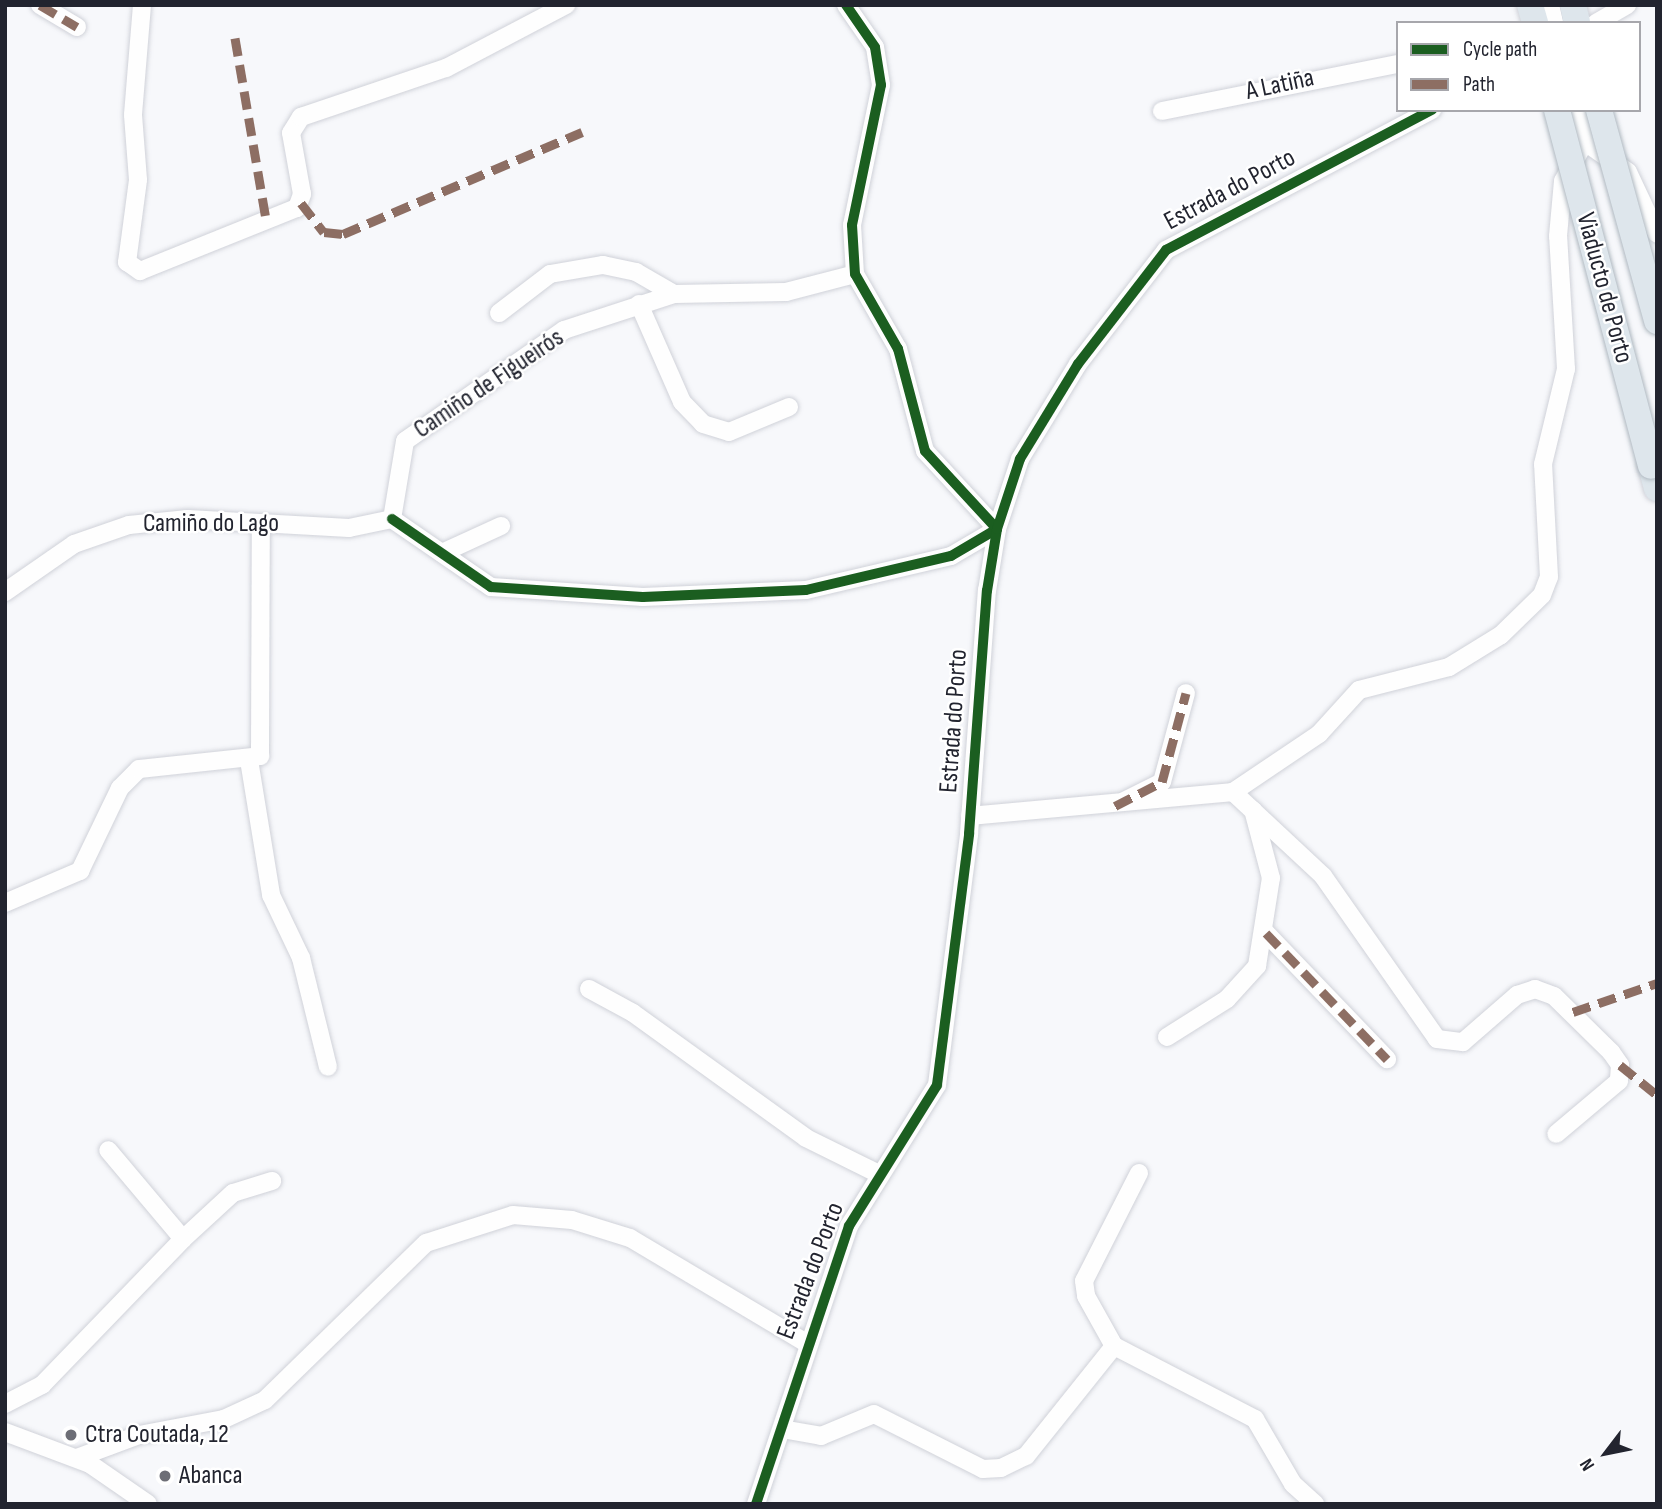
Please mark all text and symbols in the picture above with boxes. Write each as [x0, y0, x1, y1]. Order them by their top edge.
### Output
legend [1396, 21, 1641, 112]
text: Cycle path [1463, 37, 1537, 62]
street label: A Latiña [1243, 63, 1317, 107]
text: Path [1463, 72, 1495, 97]
street label: Estrada do Porto [1159, 142, 1301, 238]
street label: Viaducto de Porto [1569, 209, 1639, 367]
street label: Camiño de Figueirós [408, 322, 570, 446]
street label: Camiño do Lago [143, 508, 279, 540]
street label: Estrada do Porto [933, 648, 975, 794]
street label: Estrada do Porto [771, 1198, 851, 1344]
north arrow [1571, 1418, 1641, 1488]
place label: Ctra Coutada, 12 [85, 1419, 229, 1451]
marker: Ctra Coutada, 12 [63, 1427, 79, 1443]
text: N [1575, 1454, 1600, 1475]
place label: Abanca [179, 1460, 242, 1492]
marker: Abanca [157, 1468, 173, 1484]

